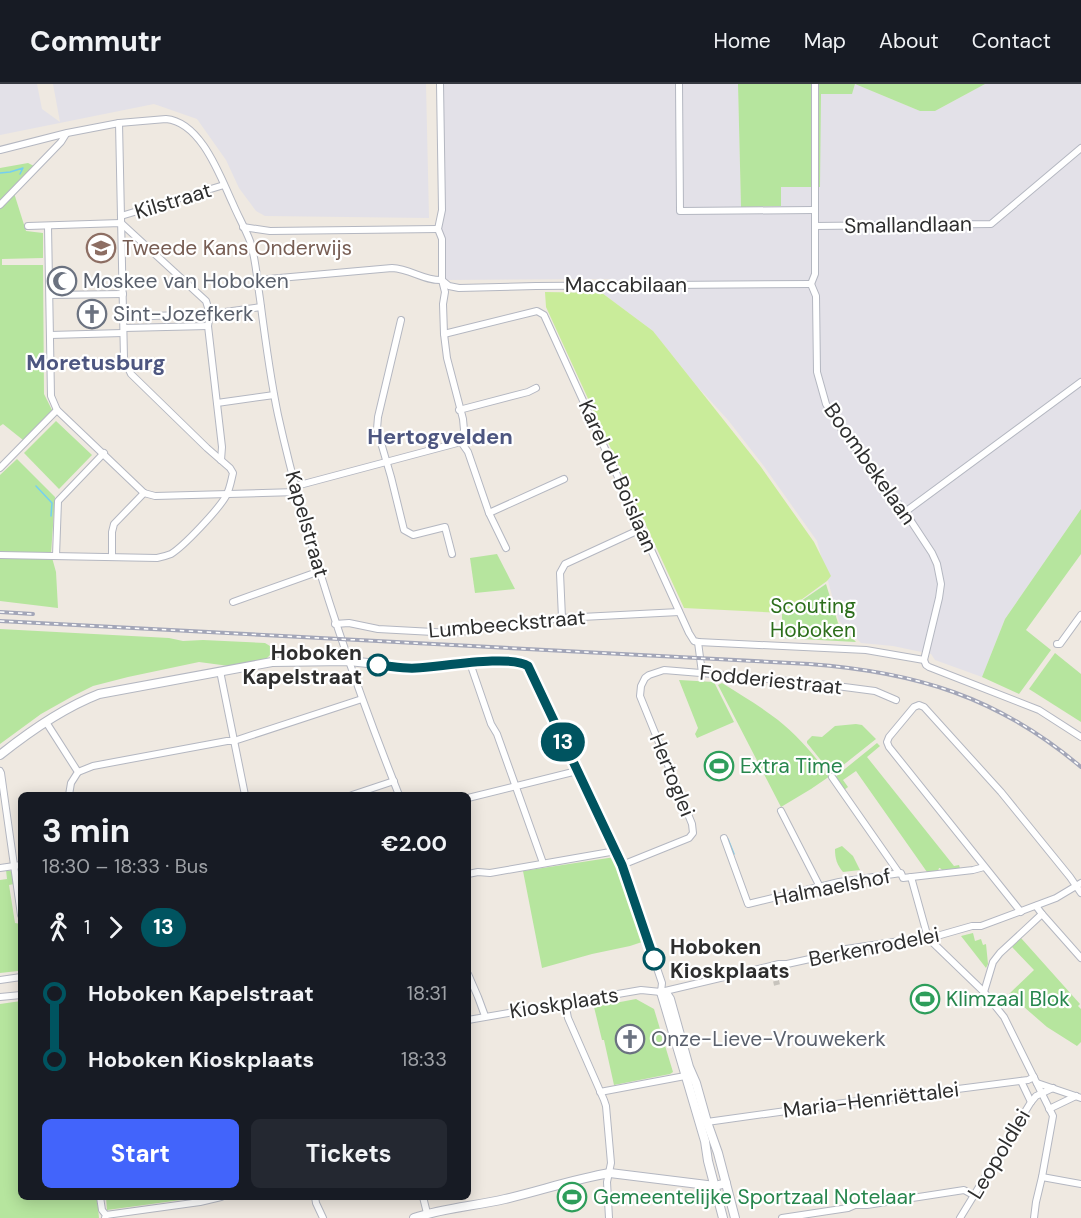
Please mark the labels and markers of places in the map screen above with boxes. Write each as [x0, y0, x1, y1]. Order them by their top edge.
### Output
school or university icon: Tweede Kans Onderwijs [85, 232, 117, 264]
place label: Tweede Kans Onderwijs [122, 234, 352, 262]
mosque icon: Moskee van Hoboken [46, 265, 78, 297]
place label: Moskee van Hoboken [83, 267, 289, 295]
church icon: Sint-Jozefkerk [76, 298, 108, 330]
place label: Sint-Jozefkerk [113, 300, 254, 328]
place label: Hoboken Kapelstraat [243, 639, 362, 691]
marker: Hoboken Kapelstraat [367, 654, 389, 676]
sports icon: Extra Time [703, 750, 735, 782]
place label: Extra Time [740, 752, 843, 780]
place label: Hoboken Kioskplaats [670, 933, 790, 985]
marker: Hoboken Kioskplaats [643, 948, 665, 970]
sports icon: Klimzaal Blok [909, 983, 941, 1015]
place label: Klimzaal Blok [946, 985, 1070, 1013]
church icon: Onze-Lieve-Vrouwekerk [614, 1023, 646, 1055]
place label: Onze-Lieve-Vrouwekerk [651, 1025, 886, 1053]
sports icon: Gemeentelijke Sportzaal Notelaar [556, 1181, 588, 1213]
place label: Gemeentelijke Sportzaal Notelaar [593, 1183, 916, 1211]

